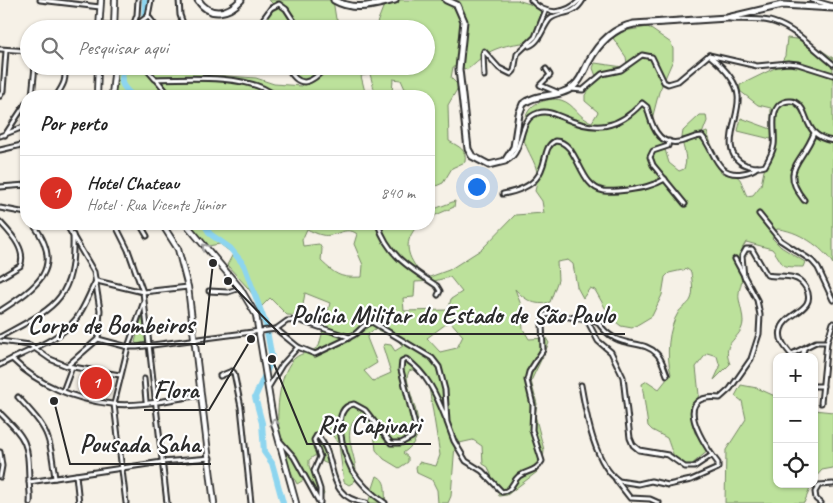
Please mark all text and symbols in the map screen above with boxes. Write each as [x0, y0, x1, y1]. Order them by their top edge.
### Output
search box [20, 20, 435, 75]
icon: search [38, 34, 66, 62]
text: Pesquisar aqui [78, 36, 168, 60]
text: Por perto [40, 110, 107, 136]
text: Hotel Chateau [87, 171, 179, 195]
your location [464, 174, 490, 200]
text: 1 [52, 183, 60, 203]
text: 840 m [381, 183, 415, 203]
text: Hotel · Rua Vicente Júnior [87, 195, 226, 215]
one-way arrow [202, 244, 211, 253]
callout: Polícia Militar do Estado de São Paulo [280, 294, 625, 334]
text: Polícia Militar do Estado de São Paulo [291, 299, 617, 331]
callout: Corpo de Bombeiros [18, 304, 204, 344]
text: Corpo de Bombeiros [28, 309, 196, 341]
map controls [773, 353, 818, 488]
button: + [773, 353, 818, 398]
pin: 1 [80, 364, 112, 402]
callout: Flora [144, 370, 209, 410]
text: Flora [154, 374, 200, 406]
button: − [773, 398, 818, 443]
callout: Rio Capivari [307, 404, 431, 444]
text: Rio Capivari [317, 409, 424, 441]
one-way arrow [269, 418, 279, 427]
callout: Pousada Saha [70, 424, 211, 464]
text: Pousada Saha [80, 428, 203, 460]
button: locate [773, 443, 818, 488]

